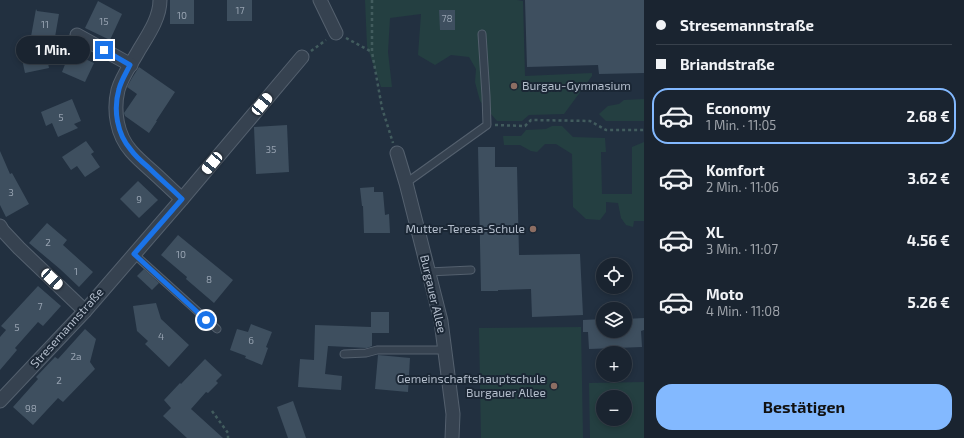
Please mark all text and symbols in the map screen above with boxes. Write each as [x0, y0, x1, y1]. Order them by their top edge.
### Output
house number: 17 [235, 4, 245, 16]
house number: 10 [177, 9, 187, 21]
house number: 78 [441, 12, 453, 24]
house number: 15 [99, 15, 109, 27]
text: Stresemannstraße [680, 16, 814, 34]
house number: 11 [41, 18, 49, 30]
callout: 1 Min. [16, 36, 90, 64]
route end [95, 41, 113, 59]
text: 1 Min. [36, 42, 70, 58]
text: Briandstraße [680, 55, 775, 73]
place label: Burgau-Gymnasium [522, 78, 631, 92]
marker: Burgau-Gymnasium [509, 81, 519, 91]
car [250, 91, 274, 117]
icon: car [658, 98, 694, 134]
text: Economy [706, 99, 771, 117]
text: 2.68 € [907, 107, 950, 125]
house number: 5 [58, 111, 64, 123]
text: 1 Min. · 11:05 [706, 117, 776, 133]
house number: 35 [266, 143, 276, 155]
car [200, 150, 224, 176]
icon: car [658, 160, 694, 196]
text: Komfort [706, 161, 765, 179]
text: 3.62 € [907, 169, 950, 187]
text: 2 Min. · 11:06 [706, 179, 779, 195]
house number: 3 [8, 186, 14, 198]
house number: 9 [136, 193, 142, 205]
place label: Mutter-Teresa-Schule [406, 221, 525, 235]
icon: car [658, 222, 694, 258]
text: XL [706, 223, 724, 241]
marker: Mutter-Teresa-Schule [528, 224, 538, 234]
text: 4.56 € [907, 231, 950, 249]
house number: 2 [45, 236, 51, 248]
text: 3 Min. · 11:07 [706, 241, 778, 257]
house number: 10 [176, 248, 186, 260]
street label: Burgauer Allee [418, 253, 450, 334]
map controls [596, 258, 632, 426]
button: locate [596, 258, 632, 294]
house number: 1 [74, 265, 78, 277]
car [39, 266, 65, 292]
house number: 8 [206, 273, 212, 285]
icon: car [658, 284, 694, 320]
street label: Stresemannstraße [27, 285, 106, 370]
text: Moto [706, 285, 744, 303]
text: 5.26 € [908, 293, 950, 311]
house number: 7 [37, 300, 43, 312]
button: layers [596, 302, 632, 338]
text: 4 Min. · 11:08 [706, 303, 780, 319]
route start [197, 311, 215, 329]
house number: 5 [14, 321, 20, 333]
house number: 4 [158, 330, 164, 342]
house number: 6 [248, 334, 254, 346]
button: + [596, 346, 632, 382]
house number: 2a [70, 350, 82, 362]
place label: Gemeinschaftshauptschule Burgauer Allee [397, 371, 546, 399]
house number: 2 [56, 374, 62, 386]
marker: Gemeinschaftshauptschule Burgauer Allee [549, 381, 559, 391]
button: Bestätigen [656, 384, 952, 430]
button: − [596, 390, 632, 426]
house number: 98 [25, 402, 37, 414]

